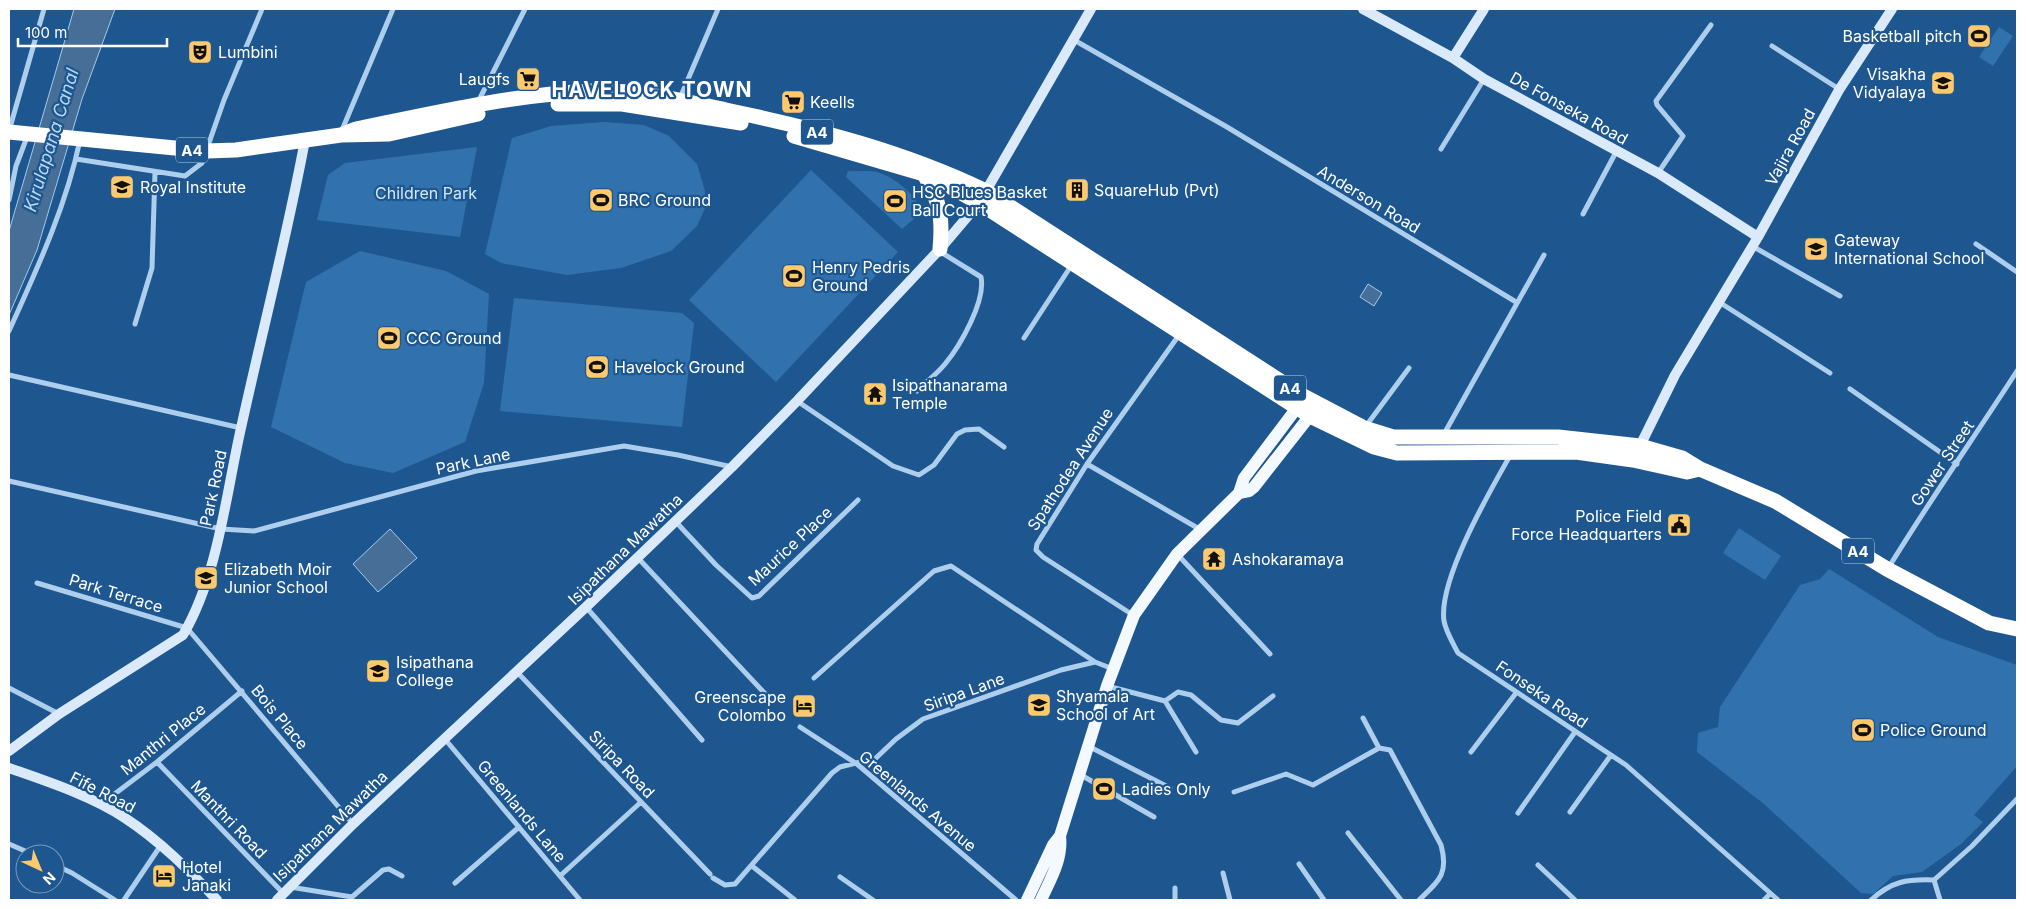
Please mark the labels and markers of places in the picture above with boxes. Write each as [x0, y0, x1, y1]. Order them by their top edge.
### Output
sports icon: Basketball pitch [1966, 23, 1992, 49]
place label: Basketball pitch [1843, 26, 1962, 46]
theatre icon: Lumbini [187, 39, 213, 65]
place label: Lumbini [218, 42, 278, 62]
place label: Visakha Vidyalaya [1853, 64, 1926, 102]
supermarket icon: Laugfs [515, 66, 541, 92]
place label: Laugfs [459, 69, 510, 89]
school or university icon: Visakha Vidyalaya [1930, 70, 1956, 96]
supermarket icon: Keells [780, 89, 806, 115]
place label: Keells [810, 92, 855, 112]
school or university icon: Royal Institute [109, 174, 135, 200]
place label: Royal Institute [140, 177, 246, 197]
building icon: SquareHub (Pvt) [1064, 177, 1090, 203]
place label: SquareHub (Pvt) [1094, 180, 1220, 200]
place label: HSC Blues Basket Ball Court [912, 182, 1047, 220]
sports icon: BRC Ground [588, 187, 614, 213]
sports icon: HSC Blues Basket Ball Court [882, 188, 908, 214]
place label: BRC Ground [618, 190, 711, 210]
place label: Gateway International School [1834, 230, 1984, 268]
school or university icon: Gateway International School [1803, 236, 1829, 262]
place label: Henry Pedris Ground [812, 257, 910, 295]
sports icon: Henry Pedris Ground [781, 263, 807, 289]
sports icon: CCC Ground [376, 325, 402, 351]
place label: CCC Ground [406, 328, 502, 348]
sports icon: Havelock Ground [584, 354, 610, 380]
place label: Havelock Ground [614, 357, 745, 377]
place label: Isipathanarama Temple [892, 375, 1008, 413]
temple icon: Isipathanarama Temple [862, 381, 888, 407]
place label: Police Field Force Headquarters [1511, 506, 1662, 544]
public building icon: Police Field Force Headquarters [1666, 512, 1692, 538]
temple icon: Ashokaramaya [1201, 546, 1227, 572]
place label: Ashokaramaya [1232, 549, 1344, 569]
place label: Elizabeth Moir Junior School [224, 559, 331, 597]
school or university icon: Elizabeth Moir Junior School [193, 565, 219, 591]
place label: Isipathana College [396, 652, 474, 690]
school or university icon: Isipathana College [365, 658, 391, 684]
place label: Shyamala School of Art [1056, 686, 1155, 724]
place label: Greenscape Colombo [694, 687, 786, 725]
school or university icon: Shyamala School of Art [1026, 692, 1052, 718]
hotel icon: Greenscape Colombo [791, 693, 817, 719]
sports icon: Police Ground [1850, 717, 1876, 743]
place label: Police Ground [1880, 720, 1986, 740]
sports icon: Ladies Only [1091, 776, 1117, 802]
place label: Ladies Only [1122, 779, 1211, 799]
place label: Hotel Janaki [182, 857, 231, 895]
hotel icon: Hotel Janaki [151, 863, 177, 889]

